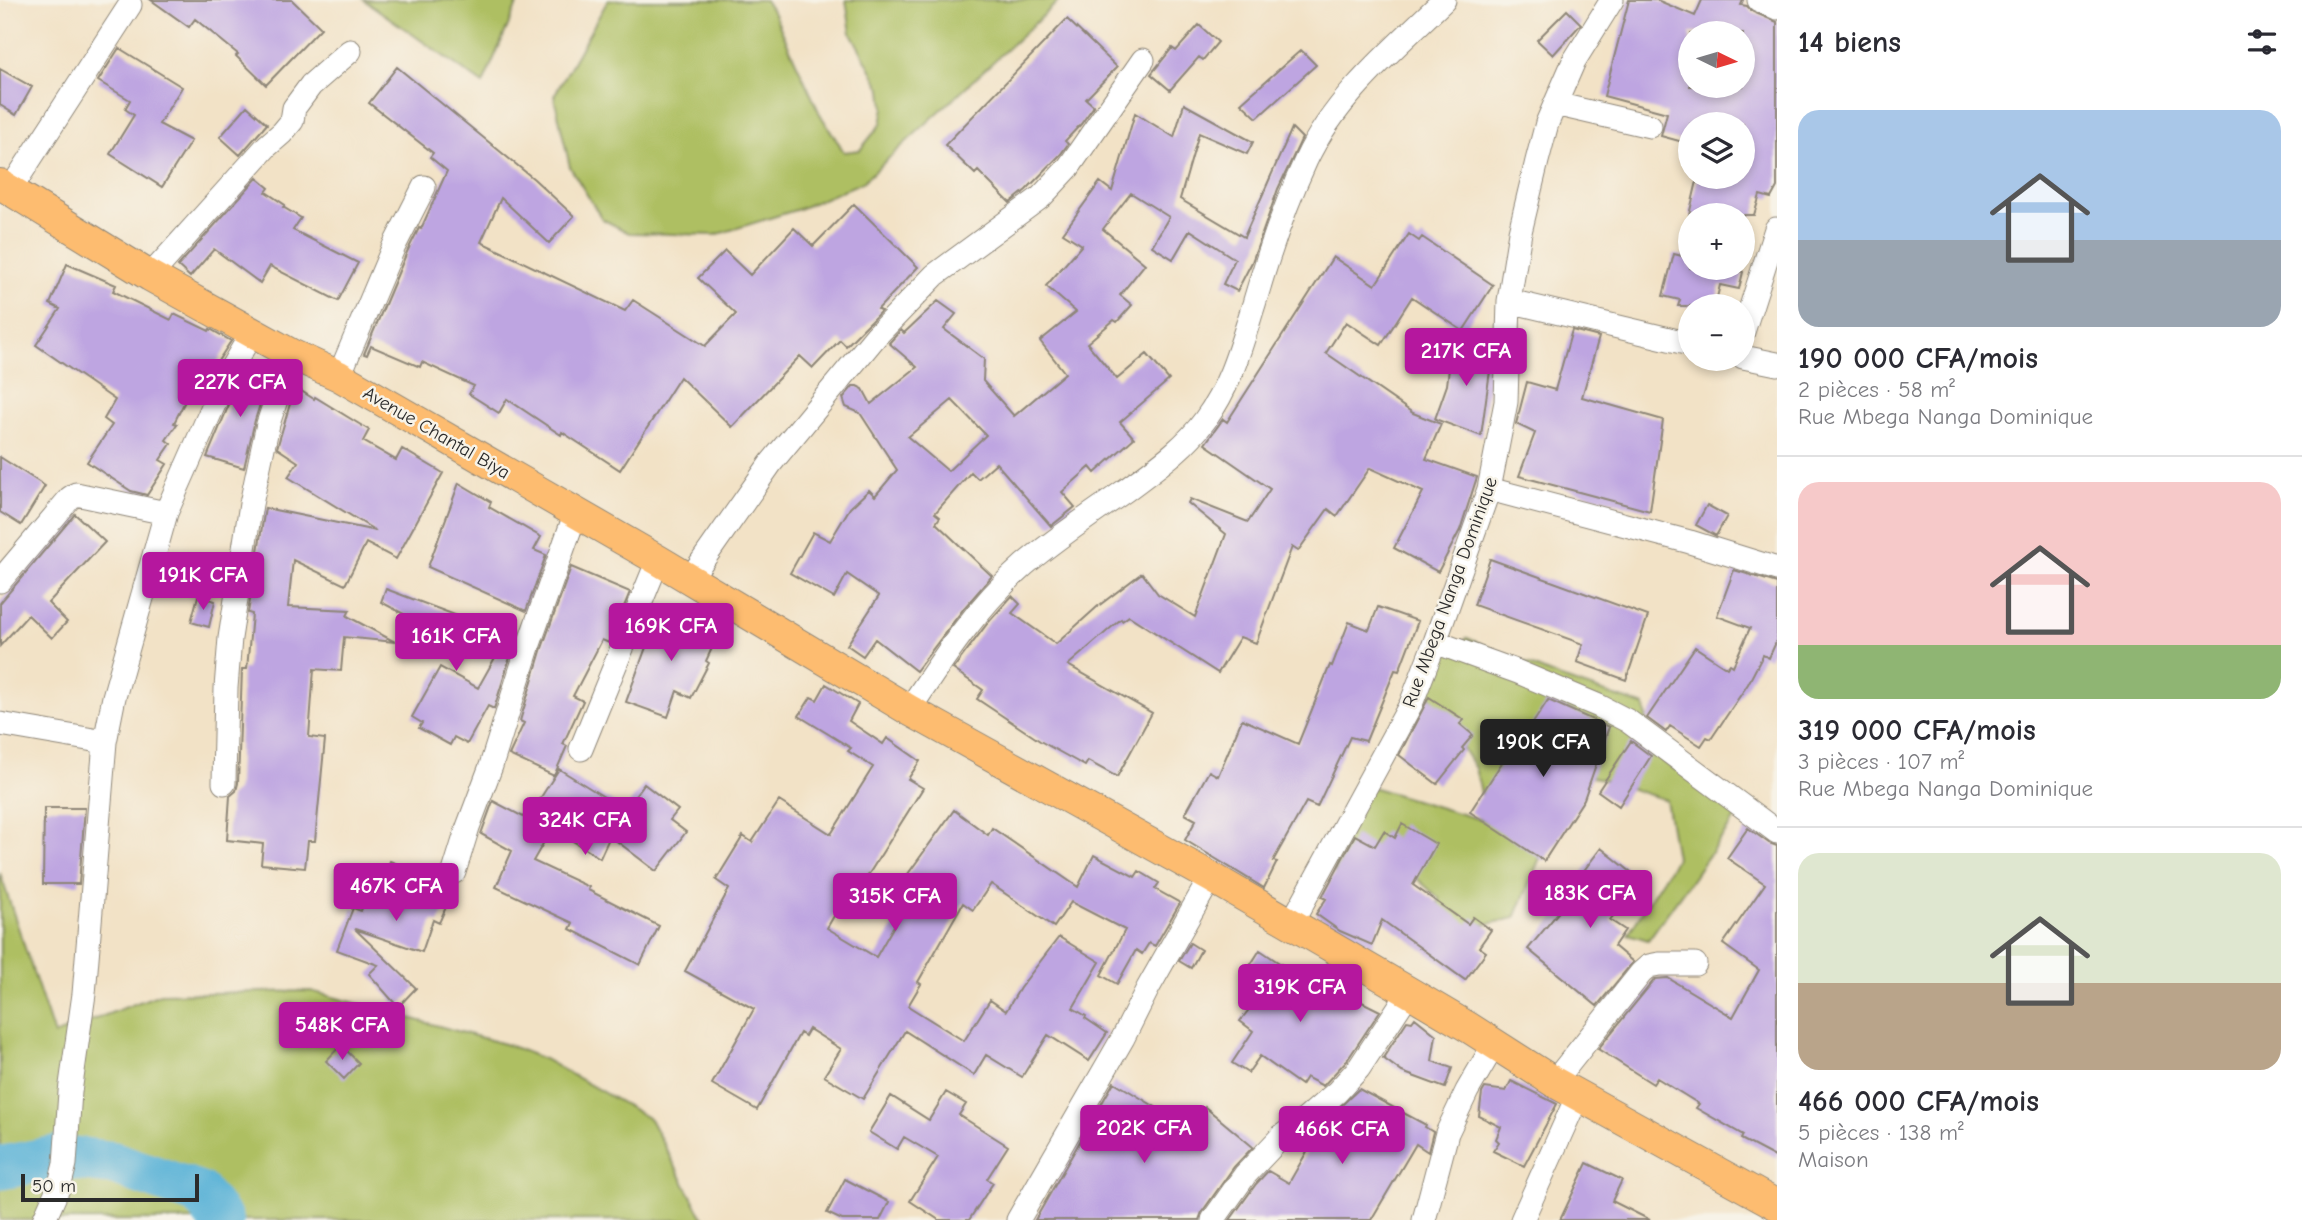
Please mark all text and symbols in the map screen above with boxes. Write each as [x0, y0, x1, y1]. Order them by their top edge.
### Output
north arrow [1678, 21, 1755, 98]
map controls [1678, 21, 1755, 371]
icon: filters [2243, 23, 2281, 61]
text: 14 biens [1798, 25, 1901, 60]
button: layers [1678, 112, 1755, 189]
icon: home [1977, 155, 2103, 281]
button: + [1678, 203, 1755, 280]
button: − [1678, 294, 1755, 371]
pin: 217K CFA [1394, 328, 1538, 388]
text: 217K CFA [1421, 337, 1511, 364]
text: 190 000 CFA/mois [1798, 341, 2038, 376]
pin: 227K CFA [168, 360, 312, 419]
text: 227K CFA [194, 368, 286, 395]
text: 2 pièces · 58 m² [1798, 376, 1955, 403]
street label: Avenue Chantal Biya [359, 382, 514, 484]
text: Rue Mbega Nanga Dominique [1798, 403, 2093, 430]
street label: Rue Mbega Nanga Dominique [1398, 474, 1502, 711]
icon: home [1977, 527, 2103, 653]
pin: 191K CFA [131, 552, 275, 612]
text: 191K CFA [158, 561, 248, 588]
pin: 169K CFA [599, 604, 743, 663]
text: 169K CFA [625, 612, 717, 639]
pin: 161K CFA [384, 614, 528, 673]
text: 161K CFA [411, 622, 501, 649]
text: 319 000 CFA/mois [1798, 713, 2036, 748]
pin: 190K CFA [1471, 720, 1615, 779]
text: 190K CFA [1496, 728, 1590, 755]
text: 3 pièces · 107 m² [1798, 748, 1964, 775]
text: Rue Mbega Nanga Dominique [1798, 775, 2093, 802]
pin: 324K CFA [513, 798, 657, 857]
text: 324K CFA [539, 806, 631, 833]
pin: 467K CFA [324, 864, 468, 923]
pin: 183K CFA [1518, 870, 1662, 930]
text: 467K CFA [350, 872, 442, 899]
pin: 315K CFA [823, 874, 967, 933]
text: 183K CFA [1544, 879, 1636, 906]
text: 315K CFA [849, 882, 941, 909]
icon: home [1977, 898, 2103, 1024]
pin: 319K CFA [1228, 964, 1372, 1024]
text: 319K CFA [1254, 973, 1346, 1000]
pin: 548K CFA [270, 1002, 414, 1062]
text: 548K CFA [295, 1011, 389, 1038]
text: 466 000 CFA/mois [1798, 1084, 2039, 1119]
pin: 202K CFA [1072, 1106, 1216, 1165]
pin: 466K CFA [1270, 1106, 1414, 1166]
text: 202K CFA [1096, 1114, 1192, 1141]
text: 466K CFA [1295, 1115, 1389, 1142]
text: 5 pièces · 138 m² [1798, 1119, 1964, 1146]
text: Maison [1798, 1146, 1869, 1173]
scale bar [21, 1171, 200, 1203]
text: 50 m [32, 1175, 76, 1197]

